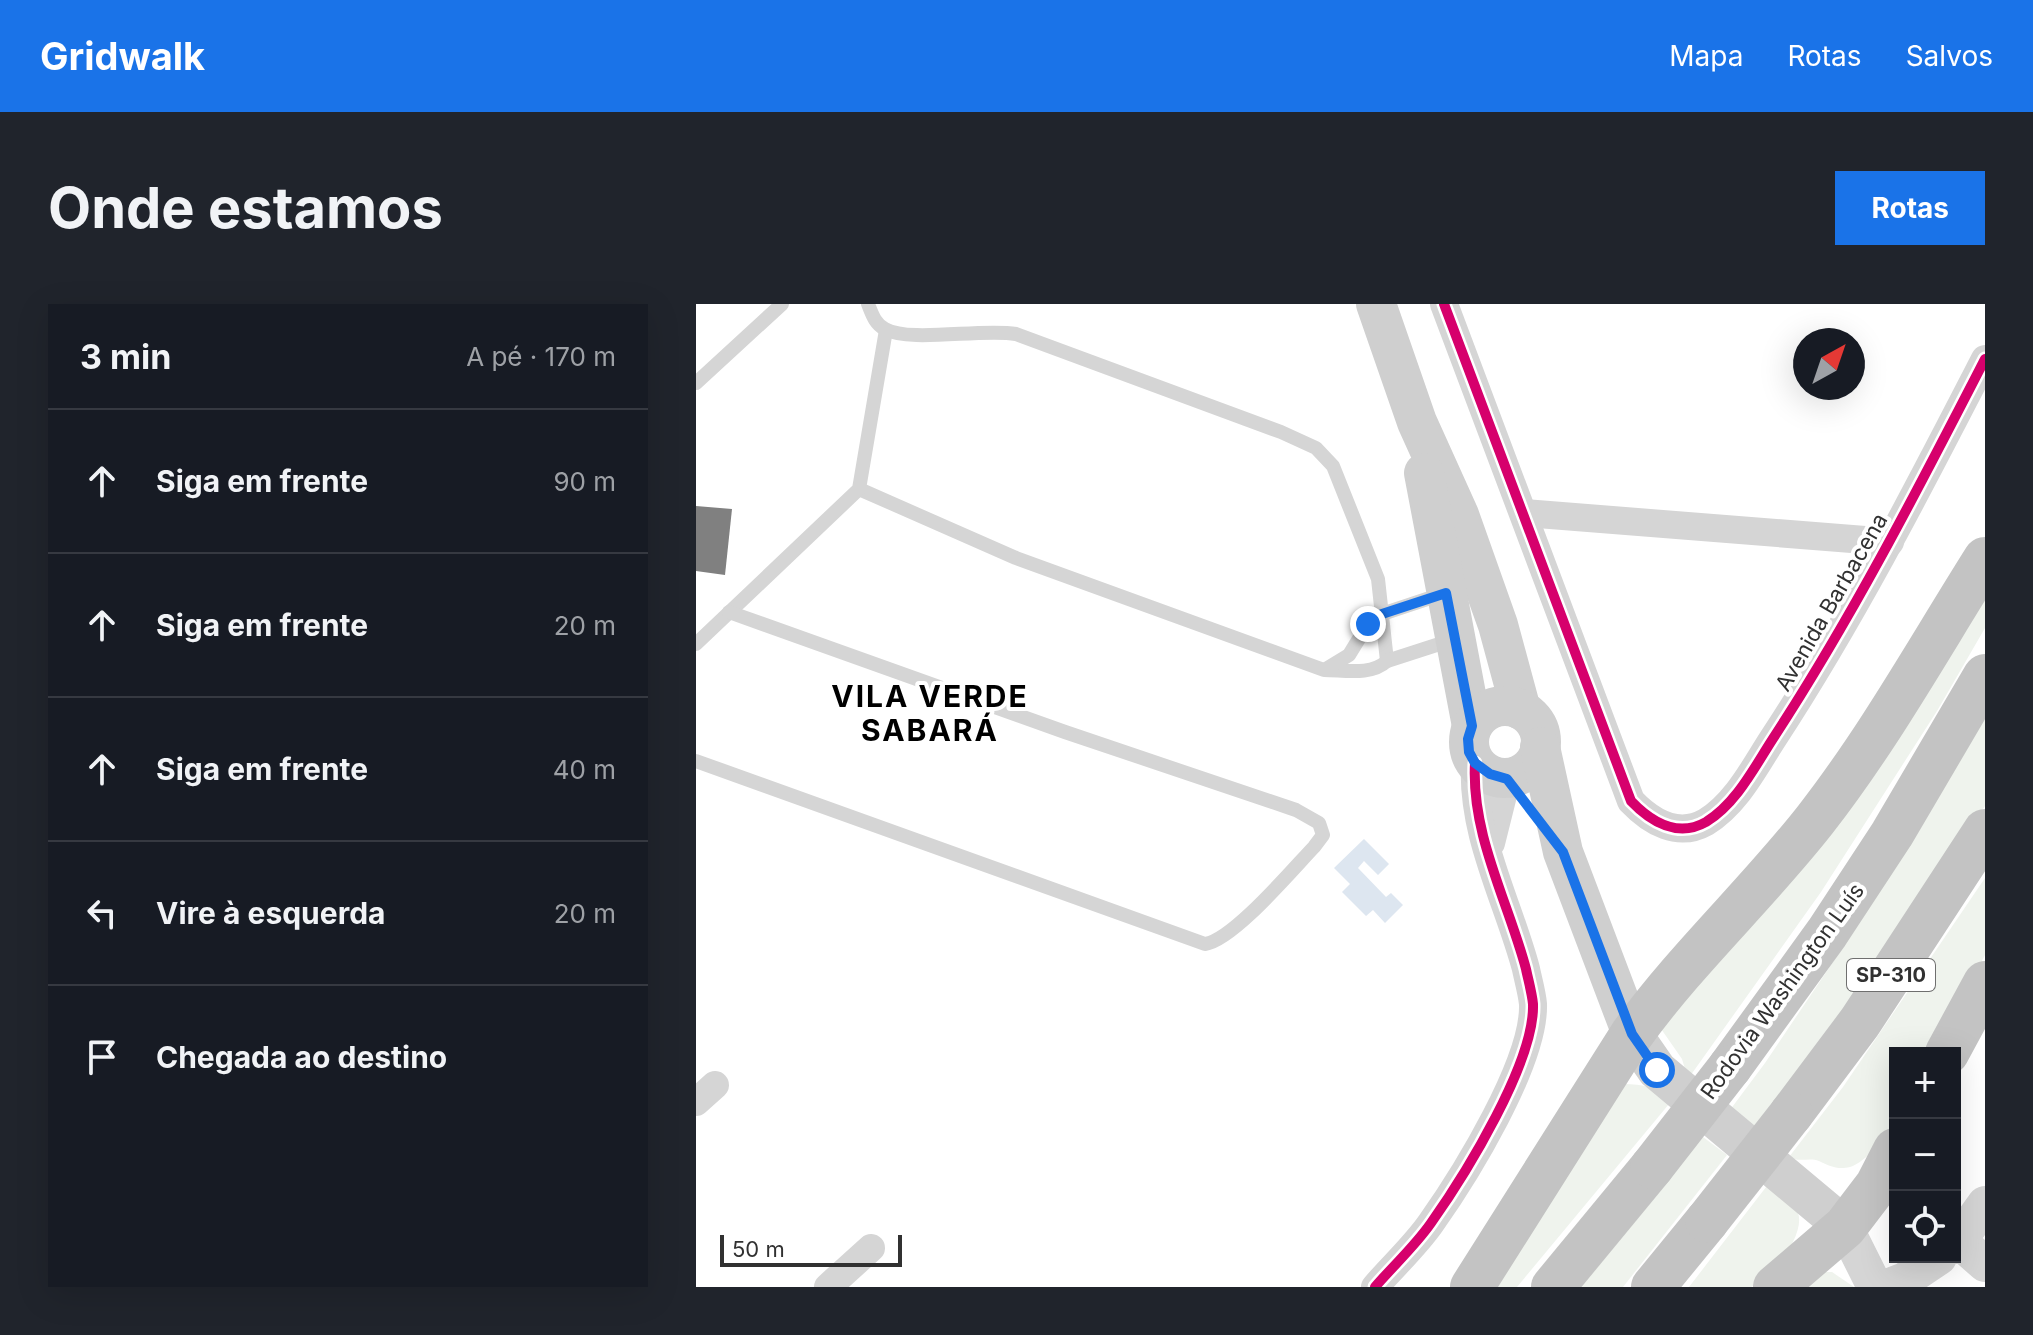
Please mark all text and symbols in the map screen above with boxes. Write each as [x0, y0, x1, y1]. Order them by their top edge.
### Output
text: Gridwalk [40, 33, 205, 79]
text: Mapa [1669, 39, 1743, 73]
text: Rotas [1787, 39, 1862, 73]
text: Salvos [1906, 39, 1993, 73]
button: Rotas [1835, 171, 1985, 245]
text: Onde estamos [48, 174, 443, 242]
north arrow [1793, 328, 1865, 400]
text: 3 min [80, 336, 171, 377]
text: A pé · 170 m [466, 341, 616, 372]
icon: ahead [80, 459, 124, 503]
text: Siga em frente [156, 463, 368, 499]
text: 90 m [553, 466, 616, 497]
street label: Avenida Barbacena [1770, 508, 1892, 696]
icon: ahead [80, 603, 124, 647]
route end [1350, 606, 1386, 642]
text: Siga em frente [156, 607, 368, 643]
text: 20 m [554, 610, 616, 641]
district label: VILA VERDE SABARÁ [831, 678, 1029, 748]
icon: ahead [80, 747, 124, 791]
text: Siga em frente [156, 751, 368, 787]
text: 40 m [553, 754, 616, 785]
street label: Rodovia Washington Luís [1695, 878, 1869, 1104]
icon: left [80, 891, 124, 935]
text: Vire à esquerda [156, 895, 385, 931]
text: 20 m [554, 898, 616, 929]
road number: SP-310 [1847, 959, 1935, 991]
icon: arrive [80, 1035, 124, 1079]
text: Chegada ao destino [156, 1039, 447, 1075]
map controls [1889, 1047, 1961, 1263]
button: + [1889, 1047, 1961, 1119]
route start [1639, 1052, 1675, 1088]
button: − [1889, 1119, 1961, 1191]
button: locate [1889, 1191, 1961, 1263]
scale bar [720, 1231, 902, 1267]
text: 50 m [732, 1236, 785, 1262]

